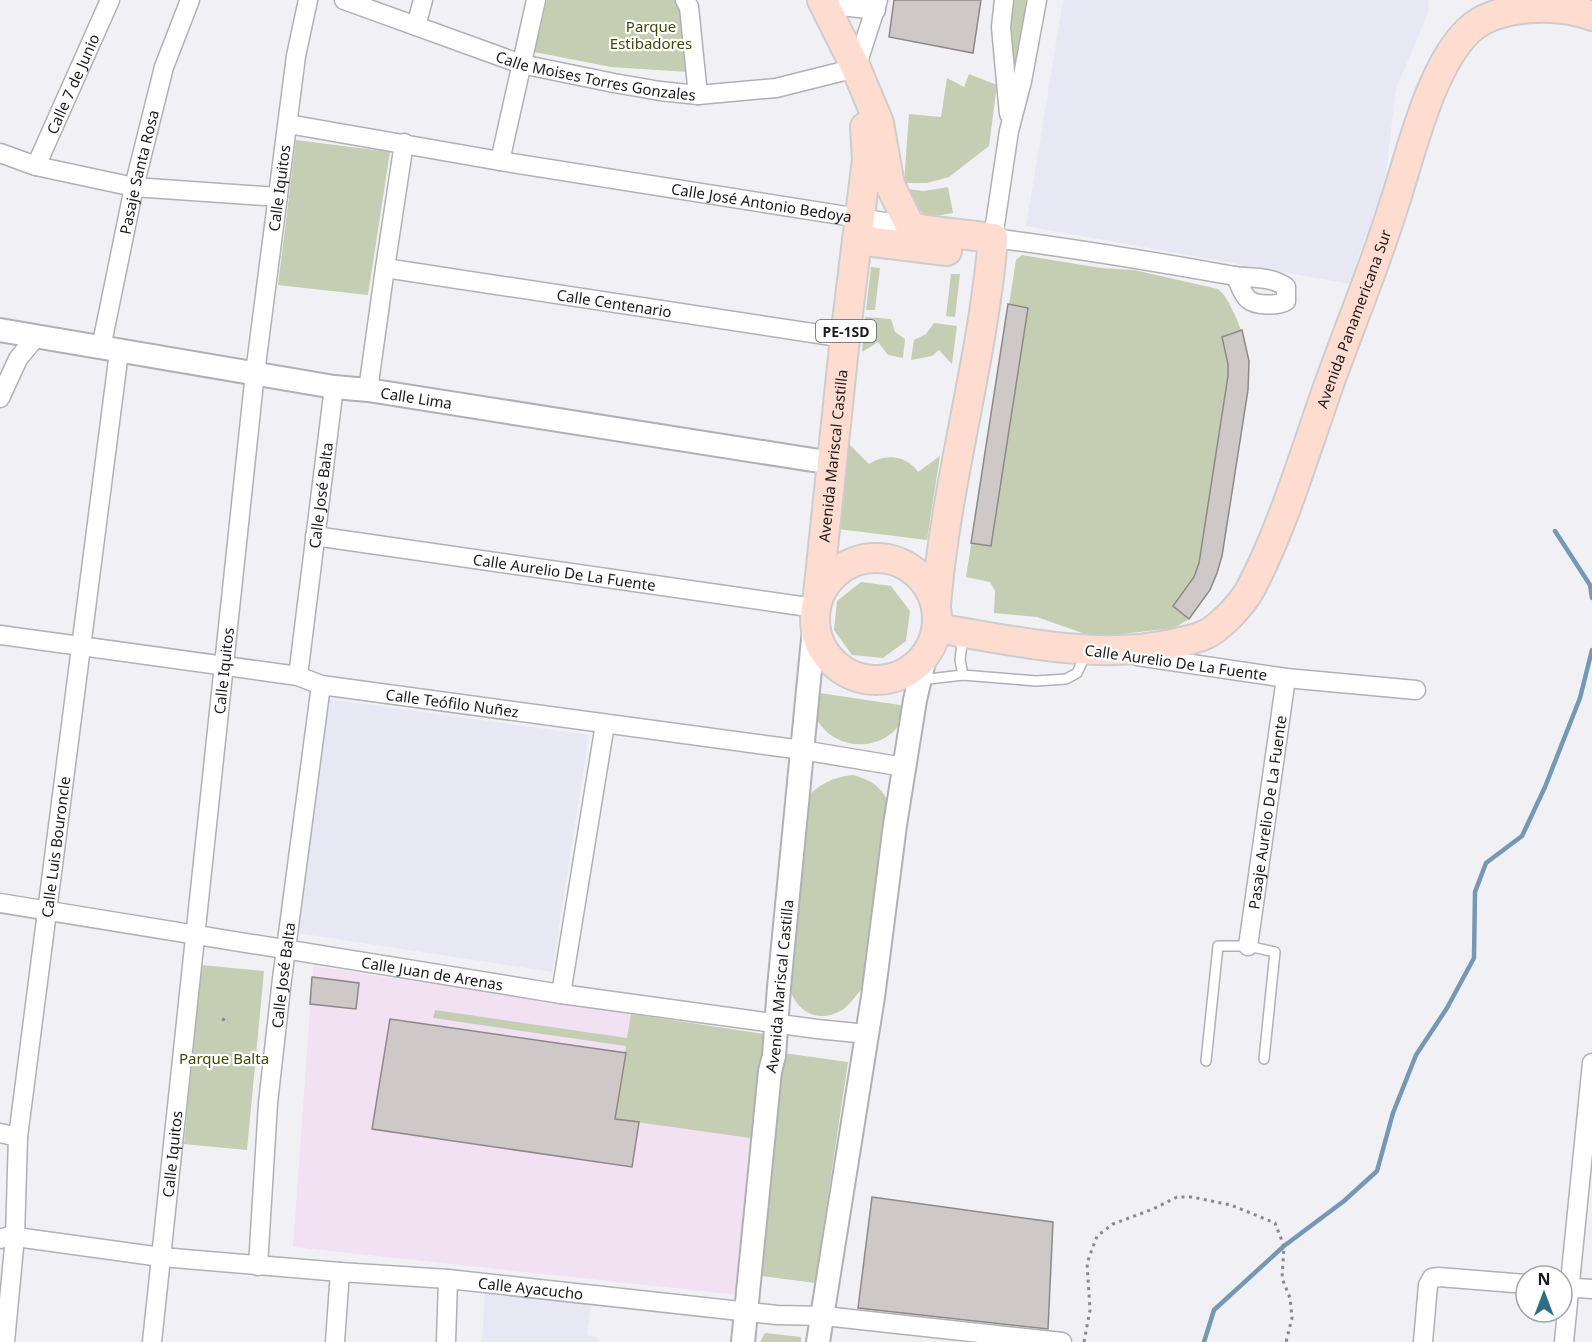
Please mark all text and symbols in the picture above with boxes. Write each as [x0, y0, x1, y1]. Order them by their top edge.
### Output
park label: Parque Estibadores [610, 16, 692, 53]
street label: Calle 7 de Junio [42, 31, 104, 137]
street label: Calle Moises Torres Gonzales [493, 46, 697, 105]
street label: Pasaje Santa Rosa [115, 108, 163, 236]
street label: Calle Iquitos [263, 143, 294, 233]
street label: Calle José Antonio Bedoya [670, 178, 853, 227]
street label: Avenida Panamericana Sur [1311, 227, 1395, 411]
street label: Calle Centenario [556, 284, 673, 322]
road number: PE-1SD [816, 320, 876, 342]
street label: Avenida Mariscal Castilla [814, 368, 852, 543]
street label: Calle Lima [379, 382, 454, 413]
street label: Calle José Balta [304, 441, 337, 550]
street label: Calle Aurelio De La Fuente [472, 549, 657, 595]
street label: Calle Iquitos [209, 626, 238, 715]
street label: Calle Aurelio De La Fuente [1083, 639, 1269, 685]
street label: Calle Teófilo Nuñez [385, 684, 520, 722]
street label: Pasaje Aurelio De La Fuente [1243, 714, 1291, 911]
street label: Calle Luis Bouroncle [36, 775, 74, 919]
street label: Avenida Mariscal Castilla [760, 899, 797, 1075]
street label: Calle José Balta [267, 921, 299, 1029]
street label: Calle Juan de Arenas [360, 952, 505, 994]
park label: Parque Balta [179, 1048, 269, 1068]
street label: Calle Iquitos [157, 1110, 187, 1198]
north arrow [1514, 1264, 1574, 1324]
text: N [1537, 1268, 1551, 1290]
street label: Calle Ayacucho [477, 1272, 584, 1304]

